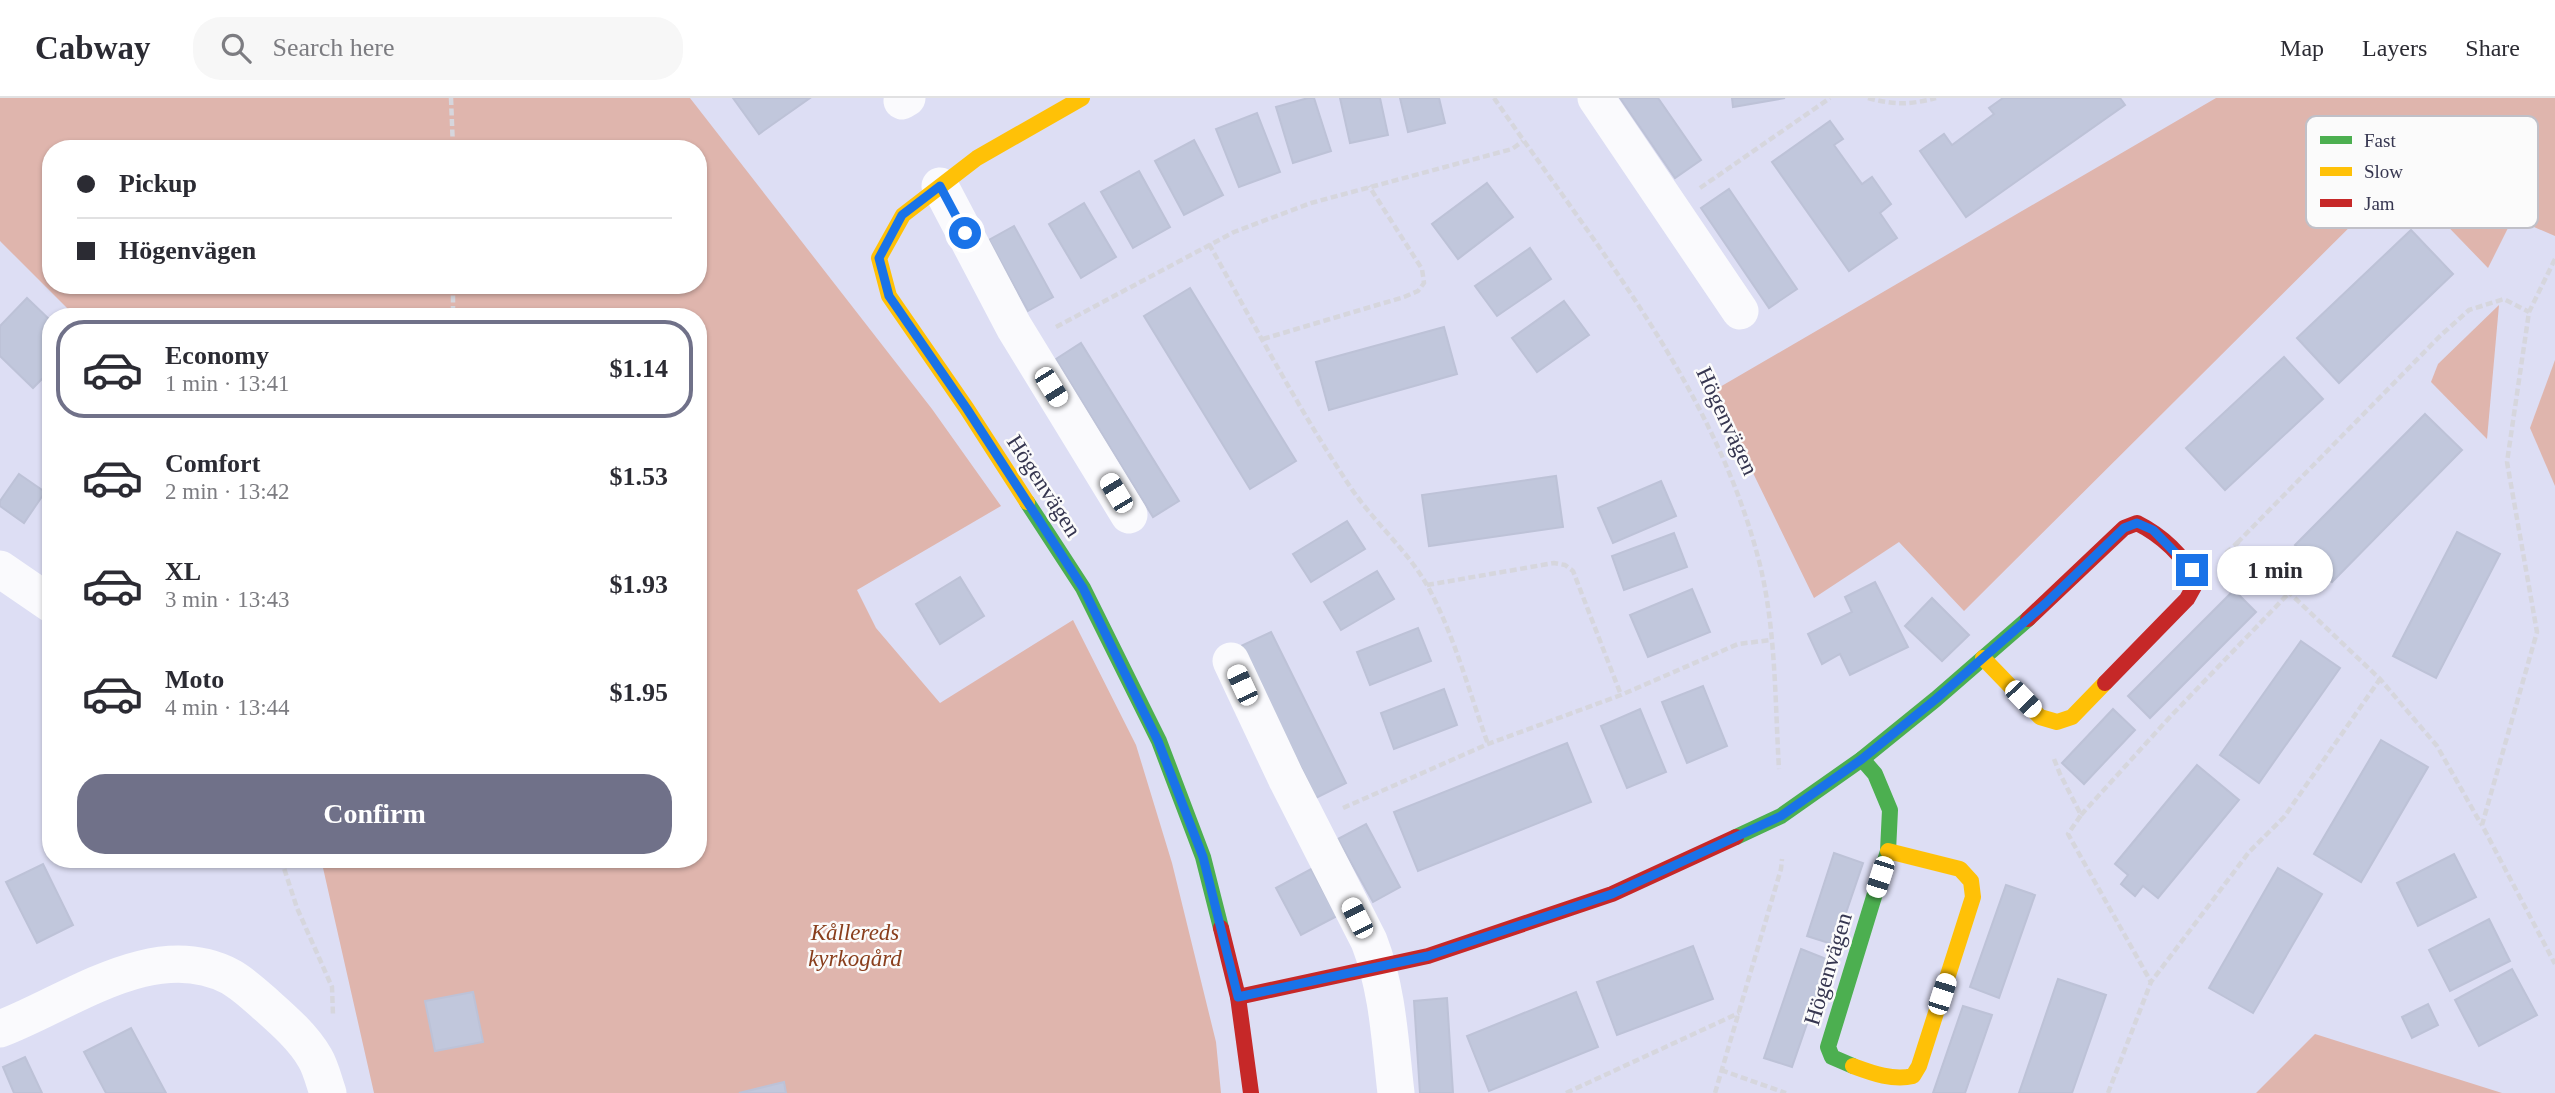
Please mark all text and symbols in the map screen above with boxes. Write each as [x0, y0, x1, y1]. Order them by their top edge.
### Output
search box [193, 17, 683, 80]
icon: search [217, 29, 255, 67]
text: Cabway [35, 30, 151, 66]
text: Search here [273, 33, 395, 62]
text: Map [2280, 35, 2324, 61]
text: Layers [2362, 35, 2427, 61]
text: Share [2465, 35, 2520, 61]
legend [2306, 116, 2538, 228]
text: Fast [2364, 130, 2396, 151]
text: Slow [2364, 161, 2403, 182]
text: Pickup [119, 169, 197, 198]
text: Jam [2364, 193, 2395, 214]
route start [949, 217, 981, 249]
text: Högenvägen [119, 236, 256, 265]
icon: car [81, 338, 144, 401]
text: Economy [165, 341, 269, 370]
text: $1.14 [610, 354, 668, 383]
street label: Högenvägen [1691, 363, 1763, 479]
car [1031, 364, 1072, 410]
text: 1 min · 13:41 [165, 371, 290, 396]
street label: Högenvägen [1002, 430, 1086, 542]
icon: car [81, 446, 144, 509]
text: Comfort [165, 449, 260, 478]
text: $1.53 [610, 462, 668, 491]
car [1097, 470, 1136, 516]
text: 2 min · 13:42 [165, 479, 290, 504]
callout: 1 min [2216, 546, 2332, 594]
icon: car [81, 554, 144, 617]
route end [2176, 554, 2208, 586]
text: XL [165, 557, 201, 586]
text: 1 min [2247, 558, 2303, 583]
text: $1.93 [610, 570, 668, 599]
text: 3 min · 13:43 [165, 587, 290, 612]
icon: car [81, 662, 144, 725]
car [1224, 662, 1261, 708]
text: Moto [165, 665, 224, 694]
car [2001, 677, 2046, 721]
text: $1.95 [610, 678, 668, 707]
text: 4 min · 13:44 [165, 695, 290, 720]
button: Confirm [77, 774, 672, 854]
car [1864, 854, 1897, 900]
car [1339, 895, 1376, 941]
street label: Högenvägen [1799, 909, 1857, 1028]
park label: Kållereds kyrkogård [808, 920, 902, 971]
car [1926, 971, 1959, 1017]

